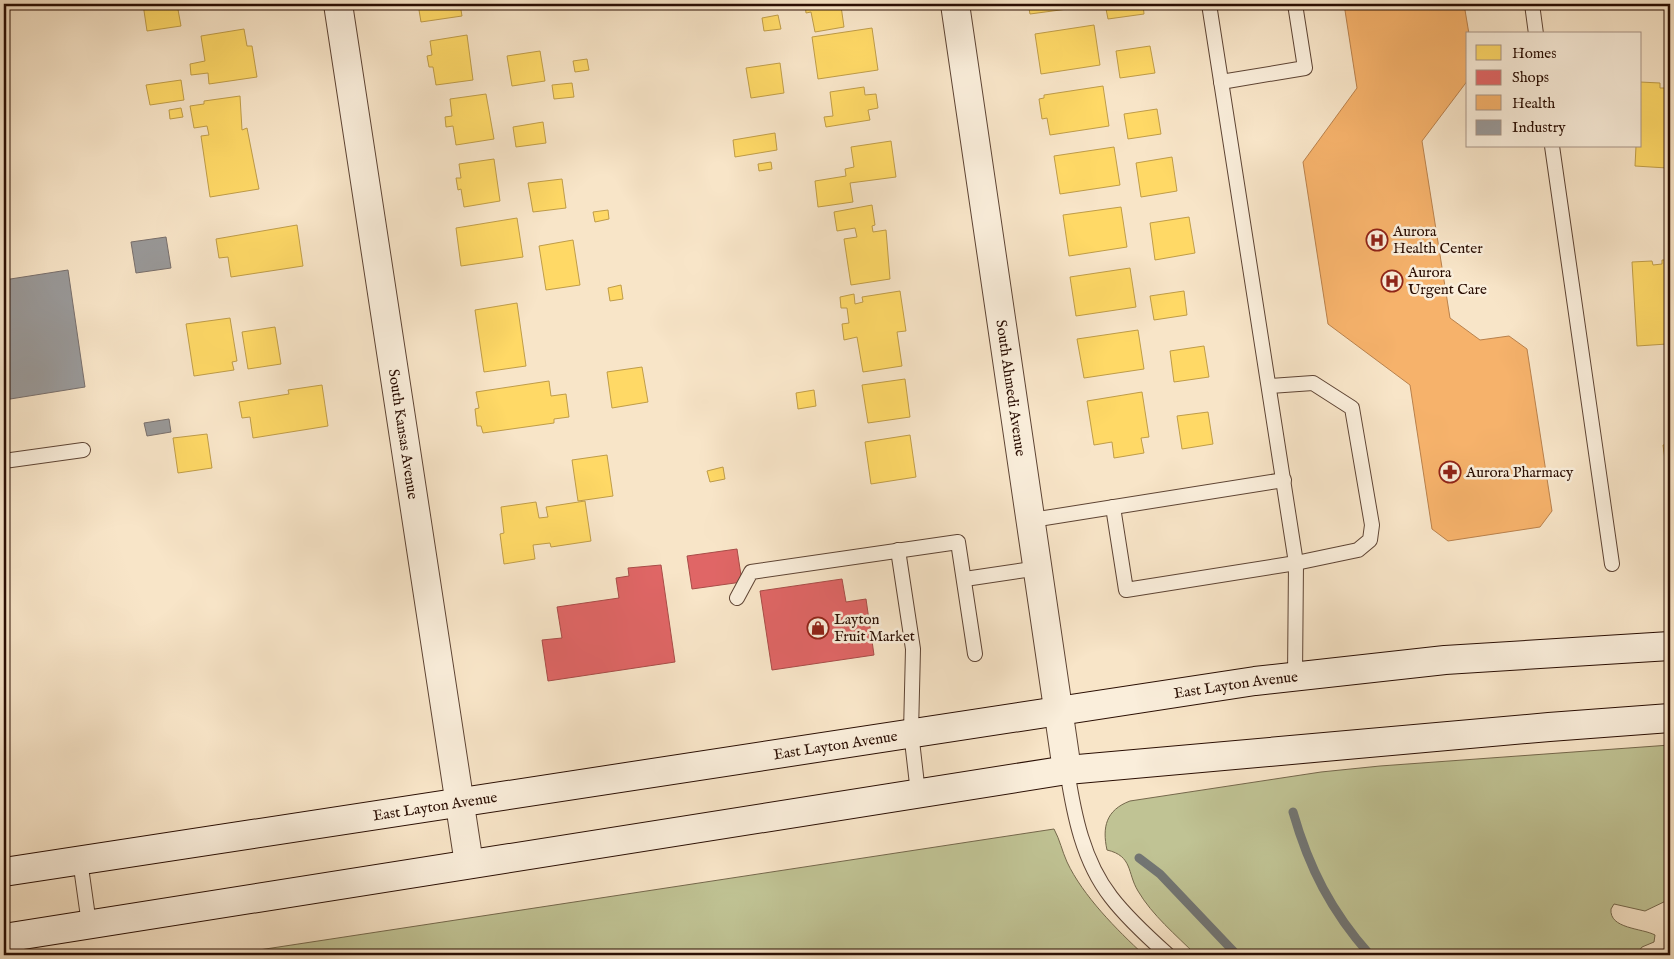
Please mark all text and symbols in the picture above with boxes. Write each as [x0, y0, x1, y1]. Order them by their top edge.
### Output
legend [1466, 32, 1642, 148]
text: Homes [1512, 44, 1556, 63]
text: Shops [1512, 68, 1549, 87]
text: Health [1512, 94, 1555, 113]
text: Industry [1512, 118, 1566, 137]
place label: Aurora Health Center [1392, 222, 1483, 258]
hospital icon: Aurora Health Center [1365, 228, 1389, 252]
place label: Aurora Urgent Care [1407, 263, 1487, 299]
hospital icon: Aurora Urgent Care [1380, 269, 1404, 293]
street label: South Ahmedi Avenue [992, 318, 1031, 458]
street label: South Kansas Avenue [384, 368, 423, 501]
pharmacy icon: Aurora Pharmacy [1438, 460, 1462, 484]
place label: Aurora Pharmacy [1465, 463, 1574, 482]
place label: Layton Fruit Market [834, 610, 915, 646]
shop icon: Layton Fruit Market [806, 616, 830, 640]
street label: East Layton Avenue [1172, 667, 1299, 703]
street label: East Layton Avenue [772, 726, 899, 764]
street label: East Layton Avenue [372, 787, 499, 825]

